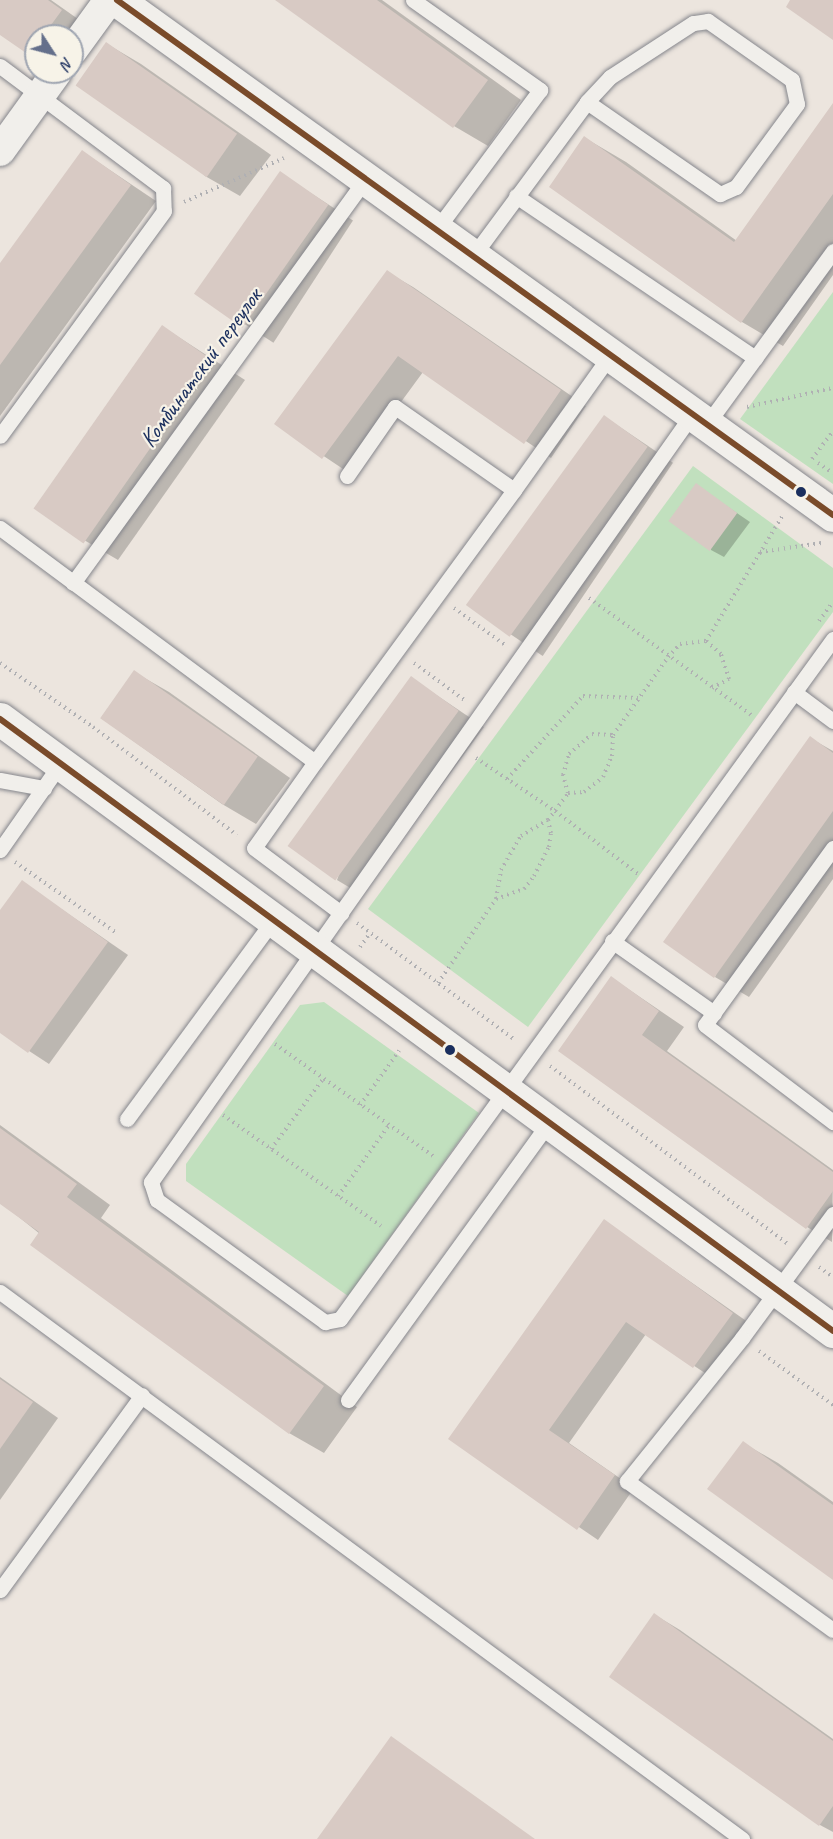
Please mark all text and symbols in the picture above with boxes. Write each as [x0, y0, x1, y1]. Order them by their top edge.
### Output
north arrow [24, 24, 84, 84]
text: N [56, 54, 78, 73]
street label: Комбинатский переулок [134, 283, 268, 453]
unlabelled marker [795, 486, 807, 498]
unlabelled marker [444, 1044, 456, 1056]

